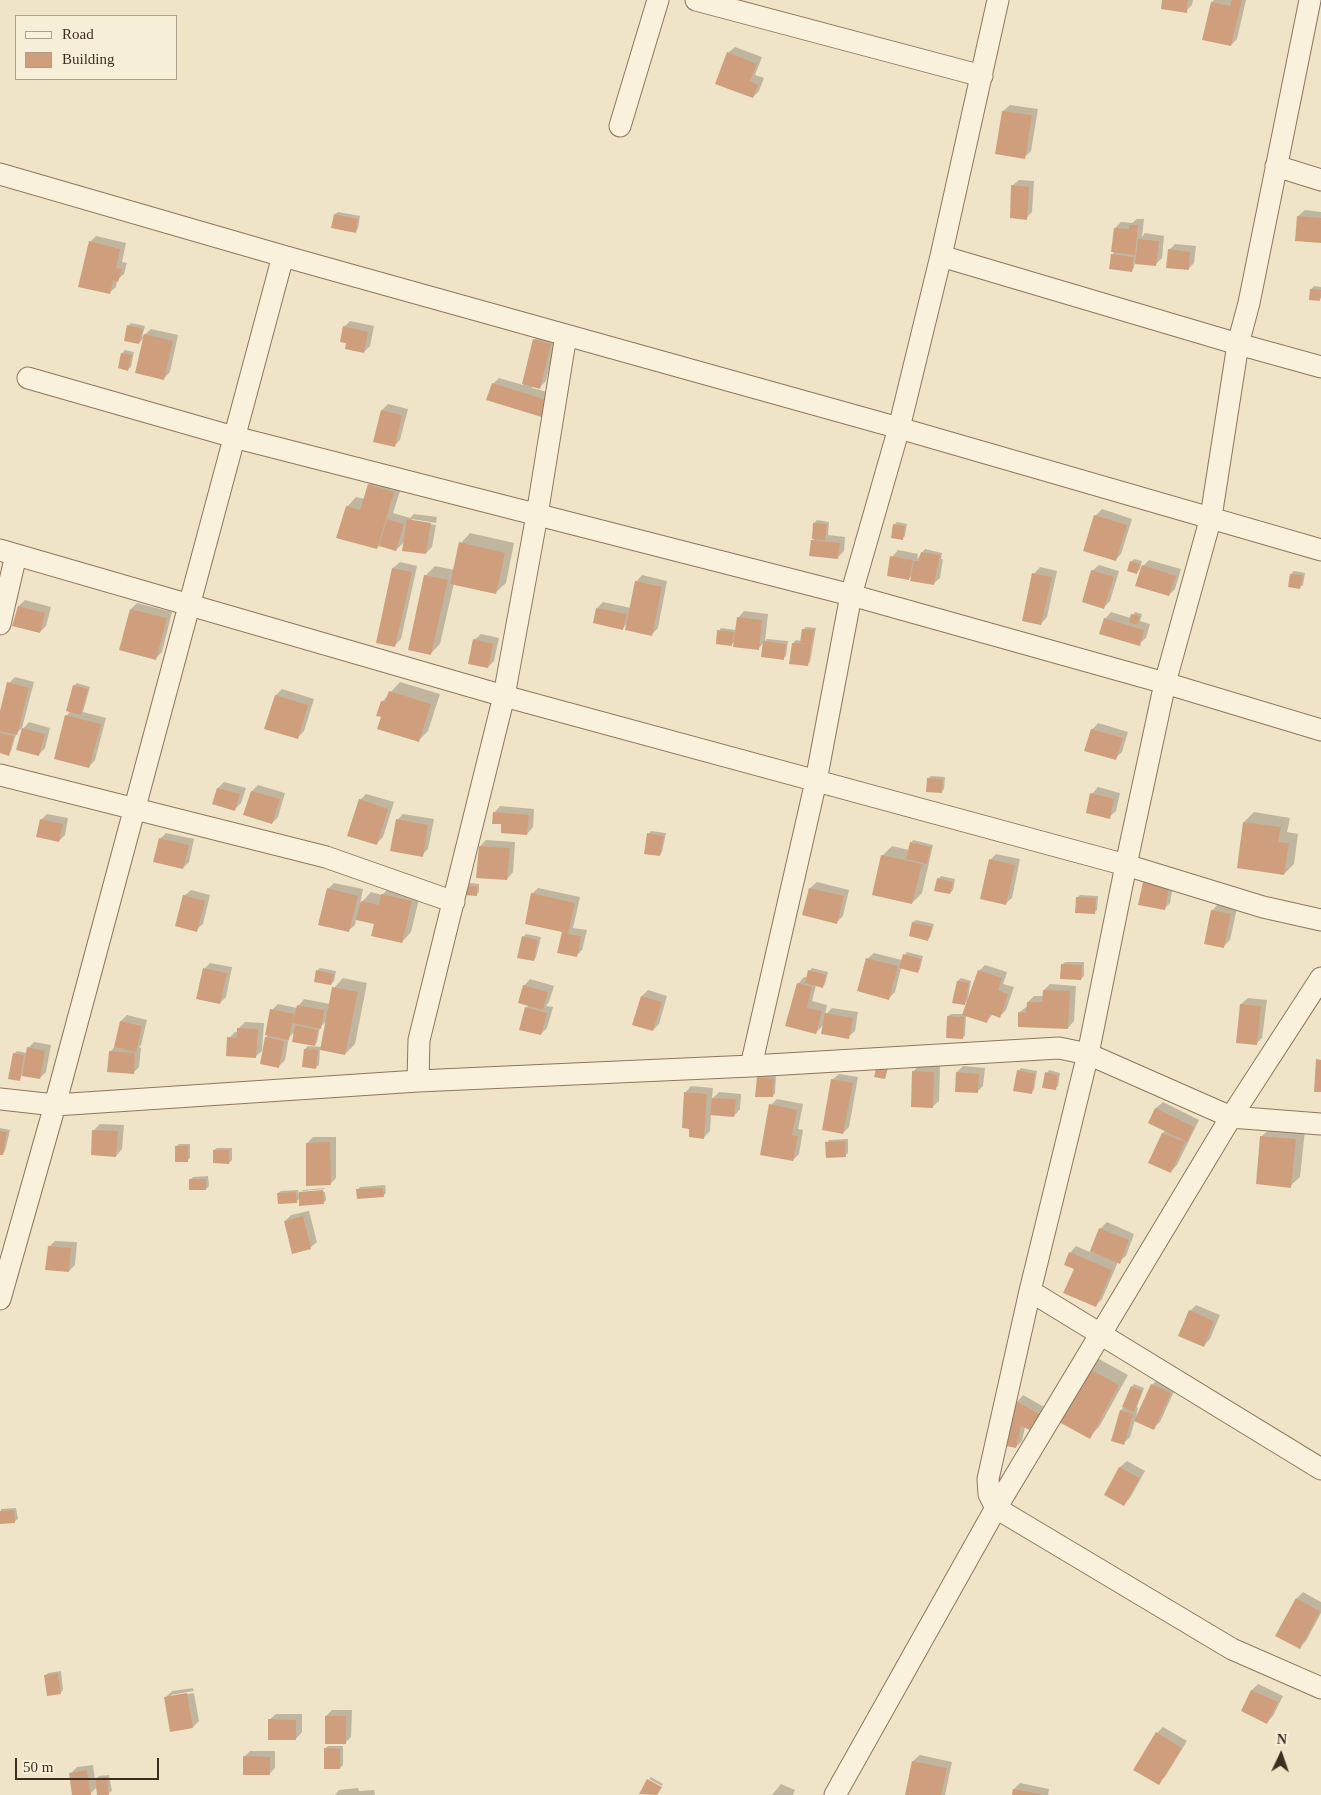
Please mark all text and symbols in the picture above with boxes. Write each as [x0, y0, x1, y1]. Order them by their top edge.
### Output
legend [15, 15, 178, 80]
text: Road [62, 26, 94, 42]
text: Building [62, 51, 115, 67]
north arrow [1256, 1730, 1306, 1780]
text: N [1276, 1732, 1287, 1747]
scale bar [18, 1748, 161, 1780]
text: 50 m [23, 1759, 53, 1775]

